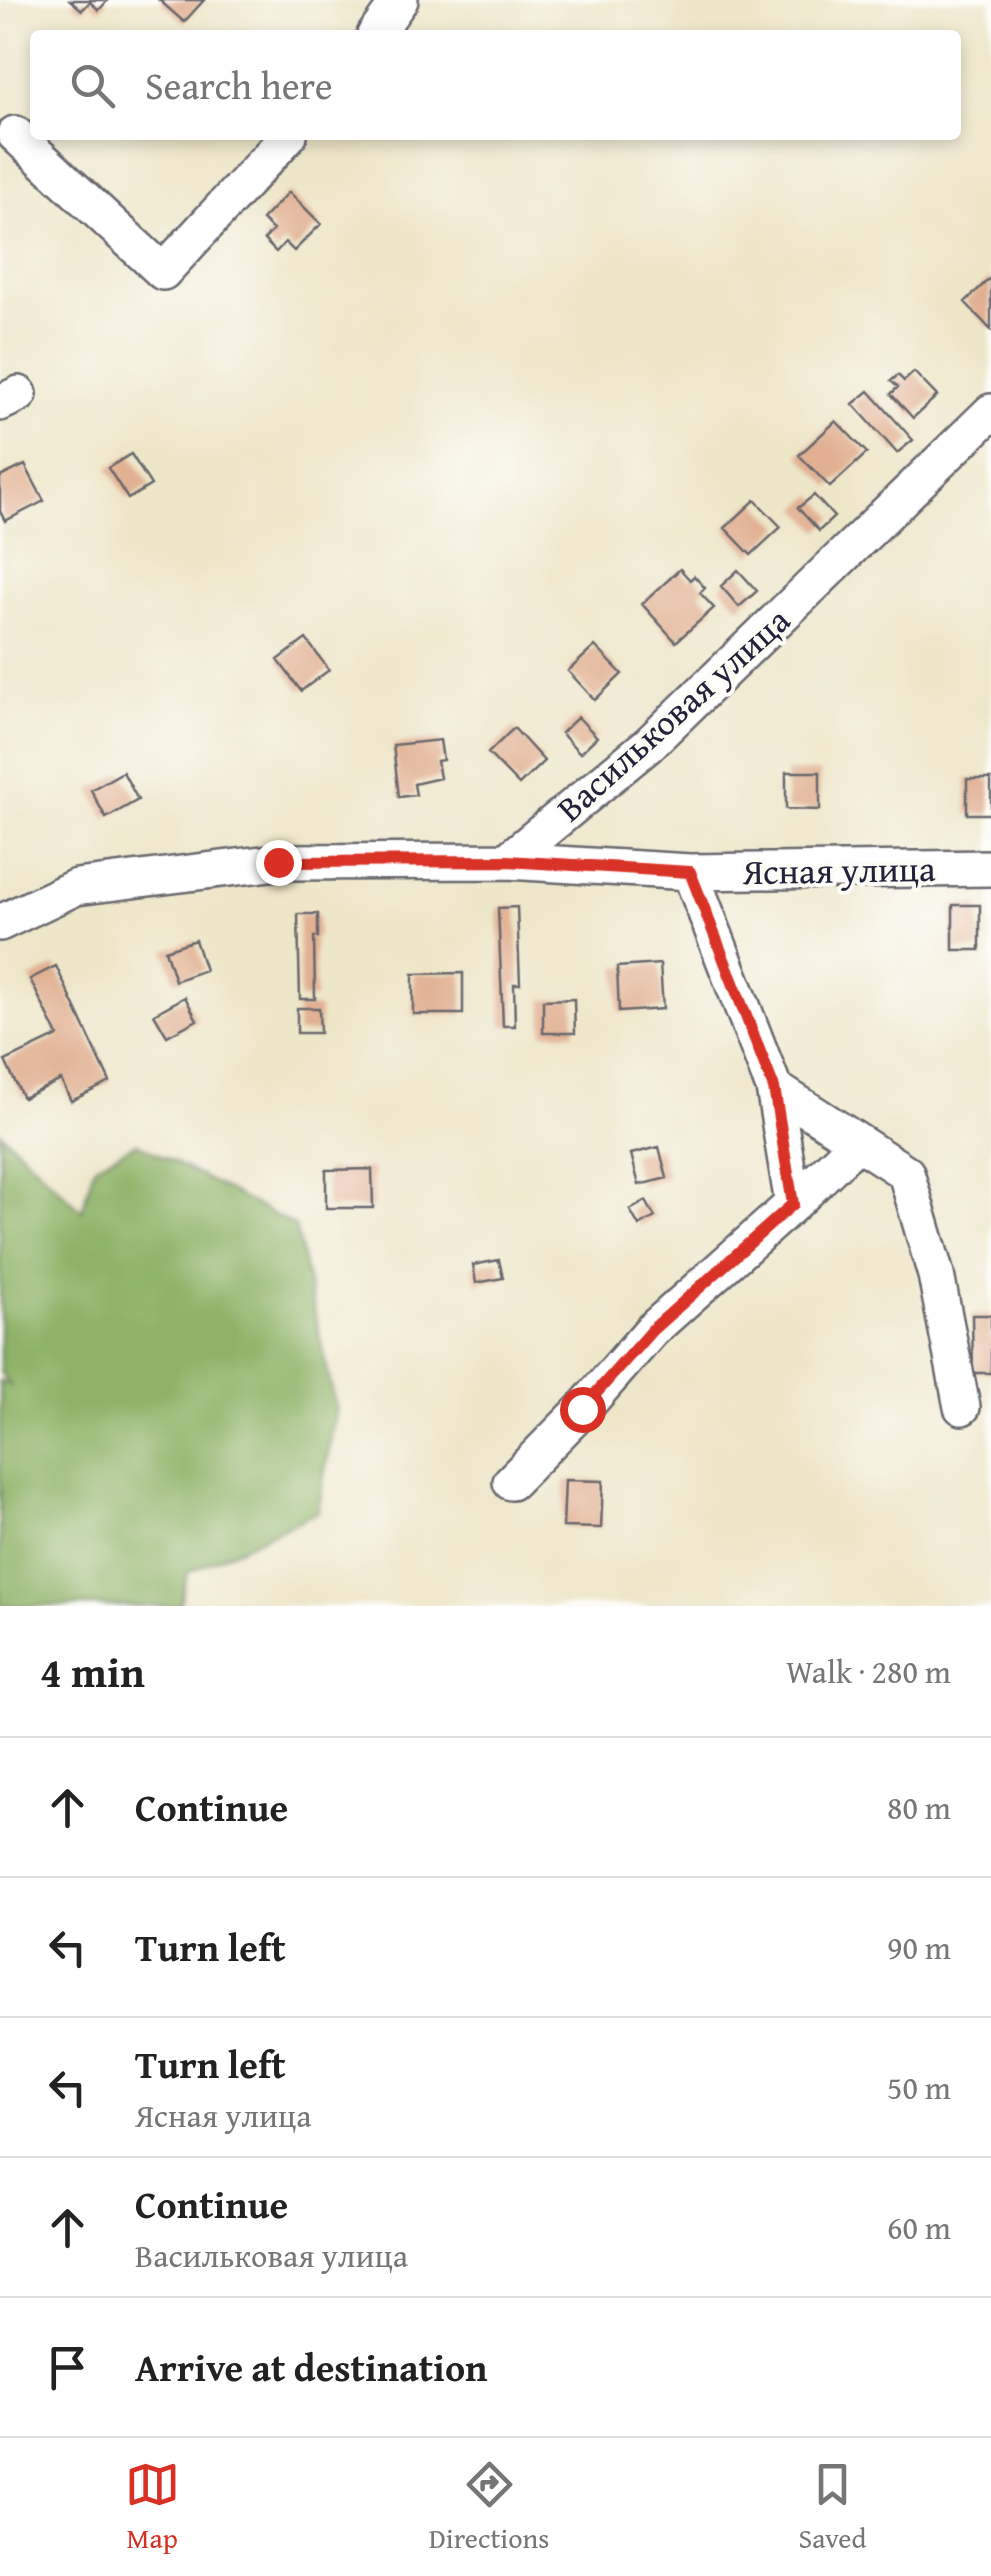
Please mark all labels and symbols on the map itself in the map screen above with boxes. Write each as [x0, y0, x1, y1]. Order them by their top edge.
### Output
street label: Васильковая улица [545, 595, 801, 833]
route end [256, 840, 302, 886]
street label: Ясная улица [741, 843, 936, 897]
route start [560, 1387, 606, 1433]

